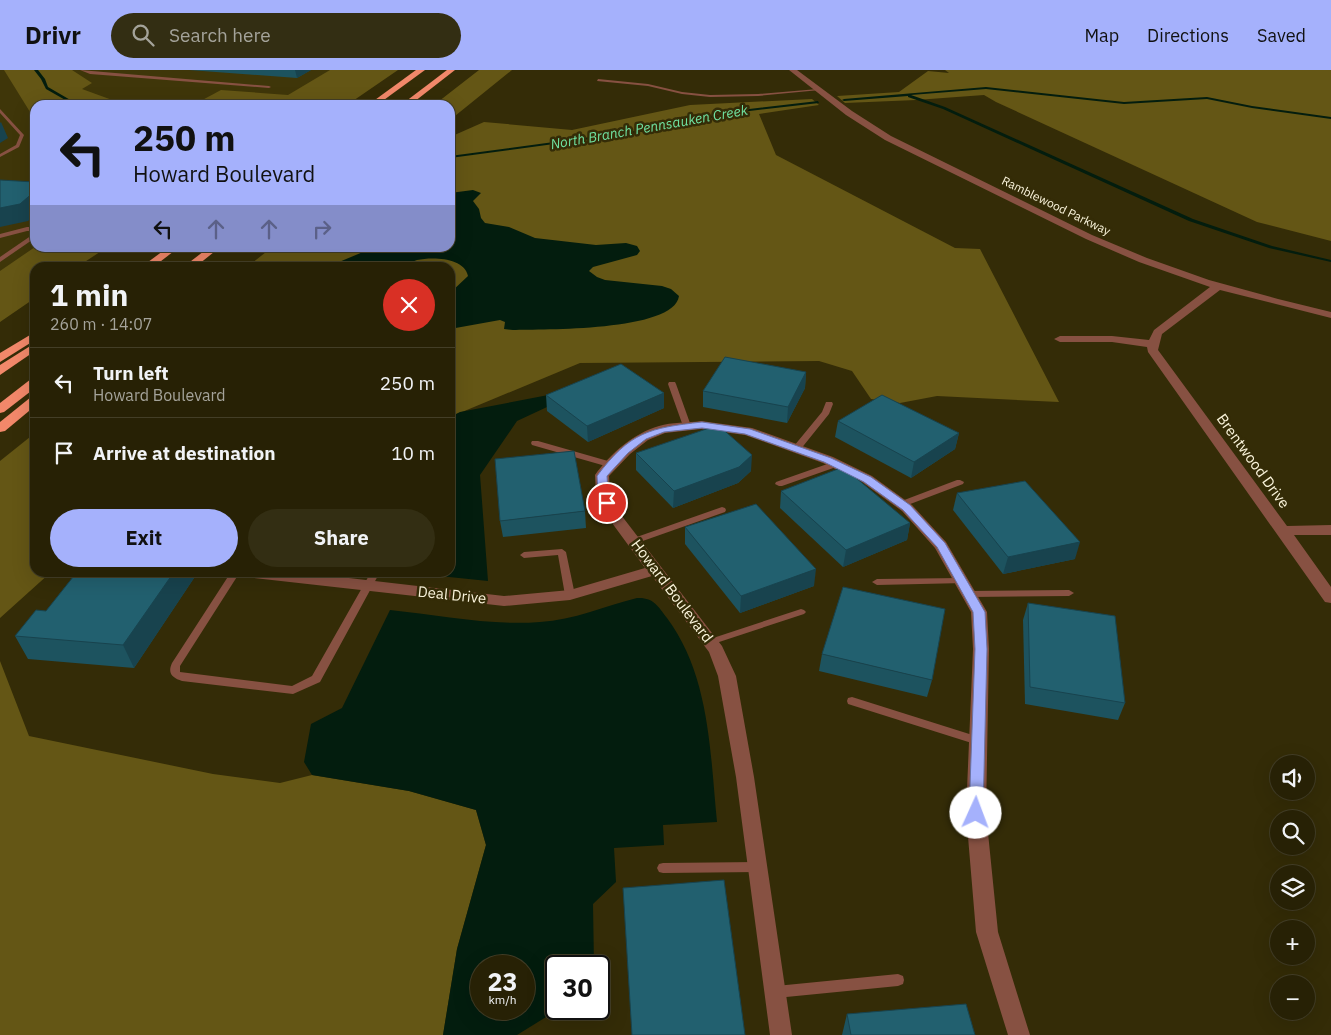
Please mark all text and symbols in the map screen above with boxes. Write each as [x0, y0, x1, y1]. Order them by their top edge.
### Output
search box [111, 13, 461, 58]
text: Drivr [25, 19, 81, 51]
icon: search [129, 21, 157, 49]
text: Search here [169, 23, 271, 47]
text: Map [1084, 24, 1119, 47]
text: Directions [1147, 24, 1229, 47]
text: Saved [1257, 24, 1306, 47]
water label: North Branch Pennsauken Creek [549, 101, 750, 153]
text: 250 m [133, 115, 236, 161]
icon: left [50, 120, 115, 185]
text: Howard Boulevard [133, 159, 315, 188]
street label: Ramblewood Parkway [999, 173, 1113, 238]
icon: left [149, 215, 177, 243]
icon: ahead [202, 215, 230, 243]
icon: ahead [255, 215, 283, 243]
icon: right [308, 215, 336, 243]
text: 1 min [50, 275, 128, 314]
button: close [383, 279, 435, 331]
text: 260 m · 14:07 [50, 314, 152, 334]
text: Turn left [93, 361, 169, 385]
icon: left [50, 369, 78, 397]
text: 250 m [380, 371, 435, 395]
text: Howard Boulevard [93, 385, 226, 405]
street label: Brentwood Drive [1213, 410, 1294, 512]
icon: arrive [50, 439, 78, 467]
text: Arrive at destination [93, 441, 276, 465]
text: 10 m [391, 441, 435, 465]
pin [586, 482, 628, 524]
icon: arrive [593, 489, 621, 517]
button: Exit [50, 509, 238, 567]
button: Share [248, 509, 435, 567]
street label: Howard Boulevard [627, 535, 717, 646]
street label: Deal Drive [417, 581, 487, 608]
map controls [1270, 755, 1315, 1020]
button: sound [1270, 755, 1315, 800]
position arrow [949, 786, 1001, 838]
button: search [1270, 810, 1315, 855]
button: layers [1270, 865, 1315, 910]
button: + [1270, 920, 1315, 965]
speed limit sign: 30 [545, 955, 610, 1020]
text: 23 [487, 965, 518, 998]
button: − [1270, 975, 1315, 1020]
text: km/h [488, 992, 517, 1007]

